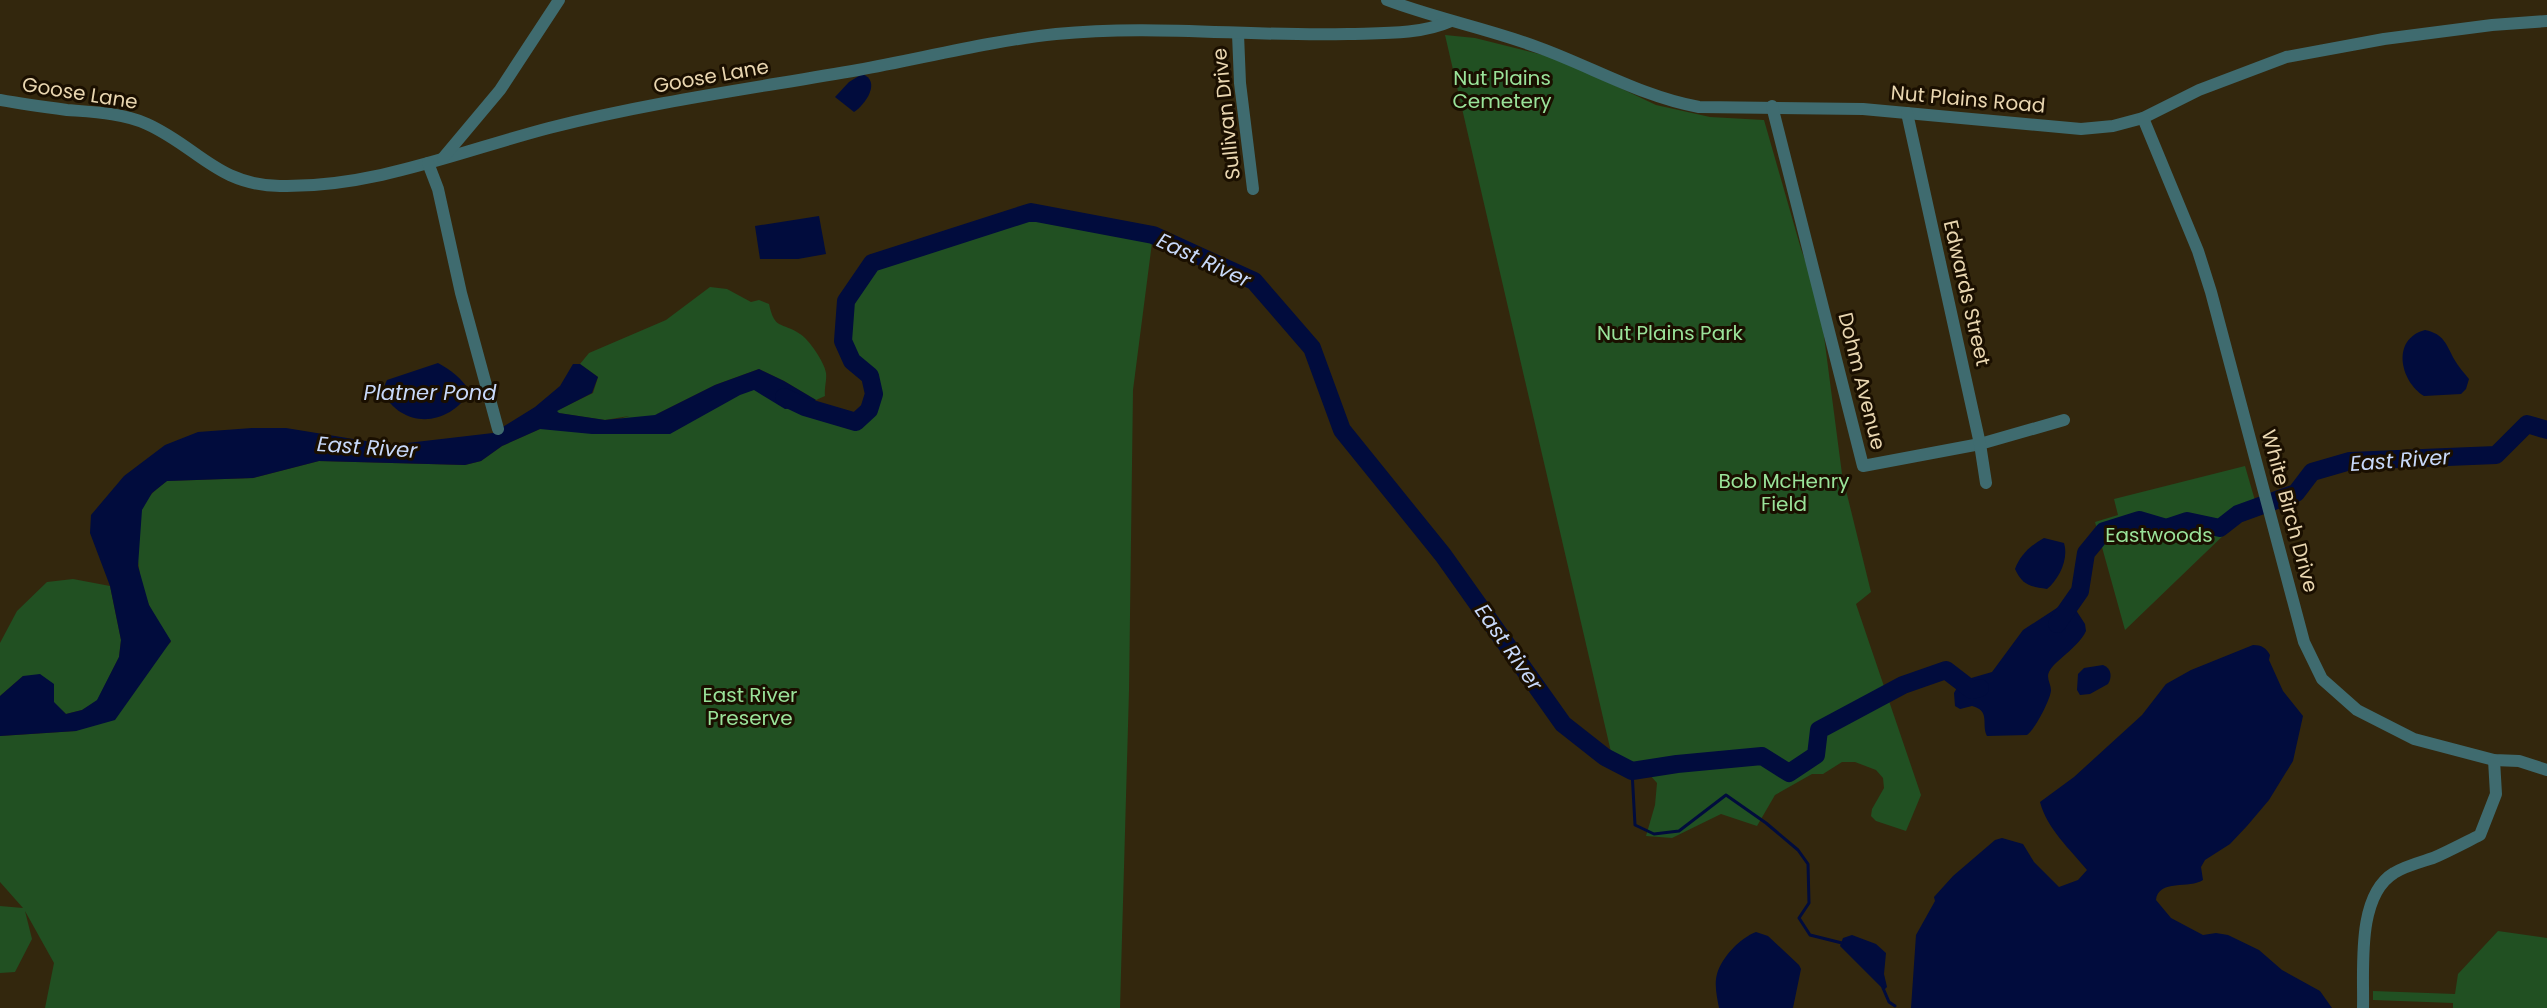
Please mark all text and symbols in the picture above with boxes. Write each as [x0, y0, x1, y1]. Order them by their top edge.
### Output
street label: Sullivan Drive [1205, 47, 1247, 181]
street label: Goose Lane [651, 52, 771, 100]
park label: Nut Plains Cemetery [1452, 64, 1552, 115]
street label: Goose Lane [20, 70, 140, 116]
street label: Nut Plains Road [1890, 78, 2046, 120]
street label: Edwards Street [1937, 217, 1997, 369]
water label: East River [1152, 226, 1257, 295]
street label: Dohm Avenue [1831, 309, 1893, 453]
park label: Nut Plains Park [1597, 319, 1744, 347]
water label: Platner Pond [364, 378, 497, 407]
street label: White Birch Drive [2255, 427, 2325, 595]
water label: East River [316, 429, 419, 465]
water label: East River [2349, 442, 2452, 478]
park label: Bob McHenry Field [1718, 467, 1850, 518]
park label: Eastwoods [2105, 521, 2213, 549]
water label: East River [1468, 598, 1550, 697]
park label: East River Preserve [703, 681, 798, 732]

